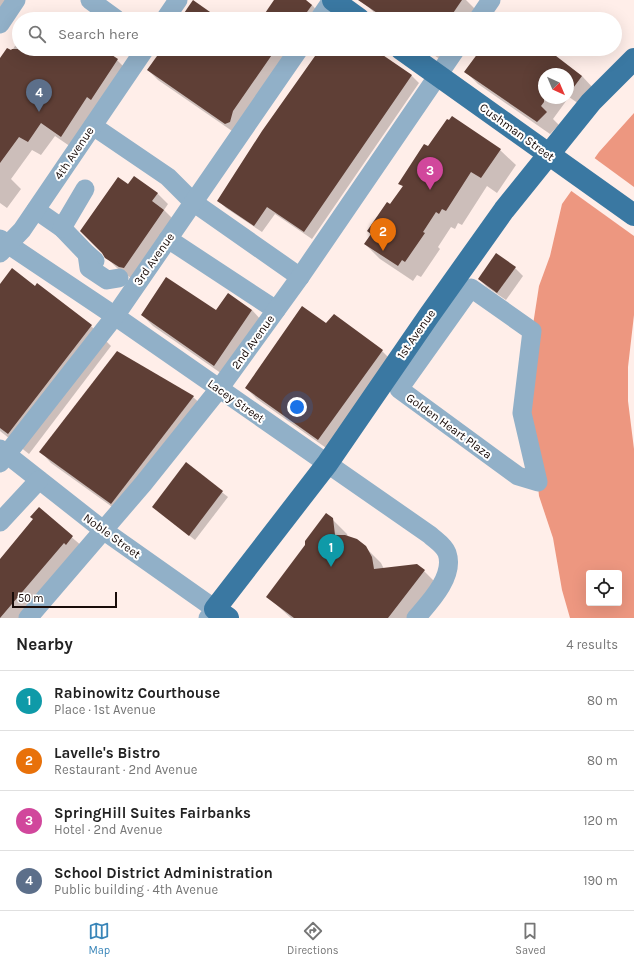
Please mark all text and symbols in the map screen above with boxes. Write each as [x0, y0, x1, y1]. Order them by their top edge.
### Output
search box [12, 12, 622, 56]
icon: search [26, 23, 48, 45]
text: Search here [58, 25, 139, 43]
north arrow [538, 68, 574, 104]
pin: 4 [26, 79, 52, 112]
street label: Cushman Street [477, 100, 558, 164]
street label: 4th Avenue [51, 124, 97, 182]
pin: 3 [417, 157, 443, 190]
pin: 2 [370, 218, 396, 251]
street label: 3rd Avenue [131, 230, 177, 288]
street label: 1st Avenue [394, 307, 438, 361]
street label: 2nd Avenue [229, 312, 277, 372]
street label: Lacey Street [205, 376, 267, 426]
street label: Golden Heart Plaza [403, 390, 495, 462]
your location [287, 397, 307, 417]
street label: Noble Street [81, 511, 144, 562]
pin: 1 [318, 534, 344, 567]
map controls [586, 570, 622, 606]
button: locate [586, 570, 622, 606]
scale bar [12, 590, 117, 609]
text: 50 m [18, 592, 44, 605]
text: Nearby [16, 634, 73, 654]
text: 4 results [566, 637, 618, 652]
text: Rabinowitz Courthouse [54, 684, 220, 702]
text: 1 [27, 693, 31, 708]
text: 80 m [587, 693, 618, 708]
text: Place · 1st Avenue [54, 702, 156, 717]
text: Lavelle's Bistro [54, 744, 160, 762]
text: 2 [25, 753, 33, 768]
text: 80 m [587, 753, 618, 768]
text: Restaurant · 2nd Avenue [54, 762, 197, 777]
text: SpringHill Suites Fairbanks [54, 804, 251, 822]
text: 3 [25, 813, 33, 828]
text: 120 m [583, 813, 618, 828]
text: Hotel · 2nd Avenue [54, 822, 162, 837]
text: School District Administration [54, 864, 273, 882]
text: 4 [25, 873, 33, 888]
text: 190 m [583, 873, 618, 888]
text: Public building · 4th Avenue [54, 882, 218, 897]
tab: Map [88, 920, 110, 957]
tab: Directions [287, 920, 339, 957]
tab: Saved [515, 920, 546, 957]

